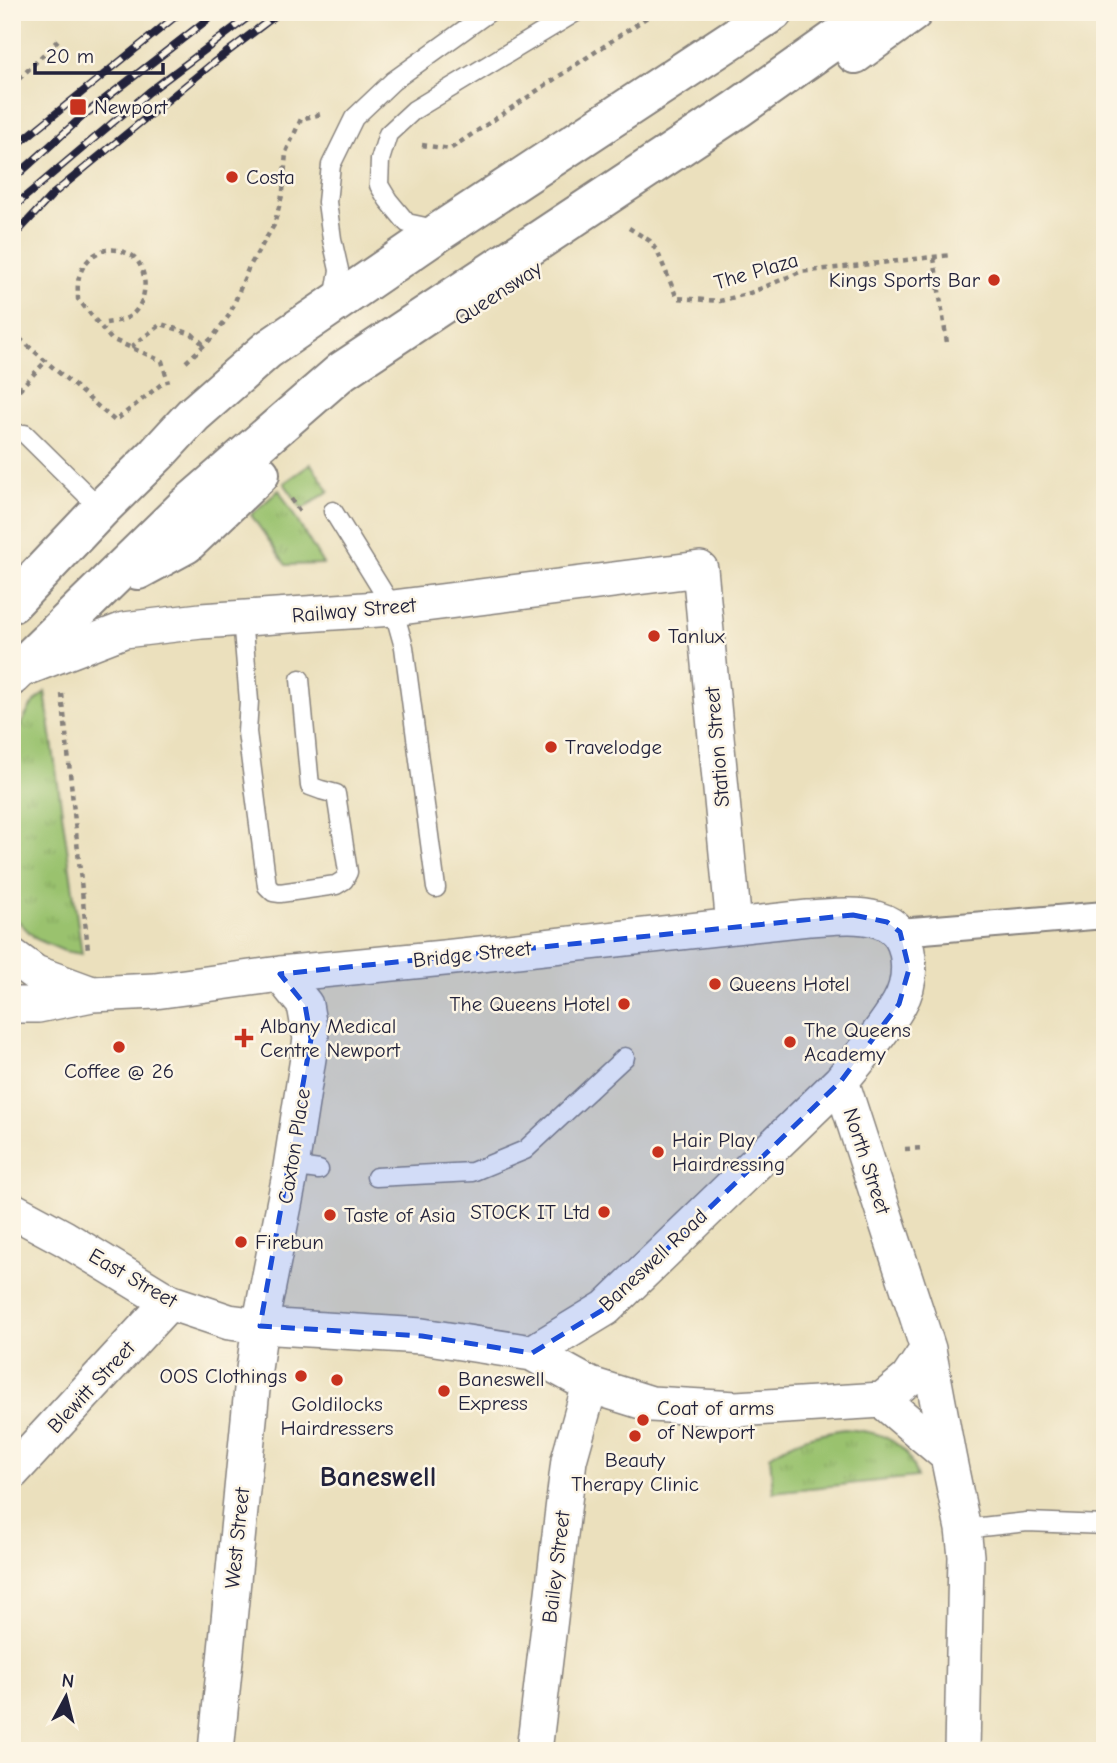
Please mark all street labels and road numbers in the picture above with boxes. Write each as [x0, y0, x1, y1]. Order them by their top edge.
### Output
street label: The Plaza [711, 248, 801, 294]
street label: Queensway [450, 256, 547, 330]
street label: Railway Street [291, 593, 418, 627]
street label: Station Street [700, 685, 734, 808]
street label: Bridge Street [412, 936, 533, 972]
street label: Caxton Place [273, 1087, 315, 1205]
street label: North Street [839, 1105, 896, 1218]
street label: Baneswell Road [594, 1204, 712, 1316]
street label: East Street [85, 1243, 182, 1313]
street label: Blewitt Street [42, 1335, 140, 1438]
street label: West Street [220, 1485, 254, 1590]
street label: Bailey Street [537, 1509, 575, 1624]

